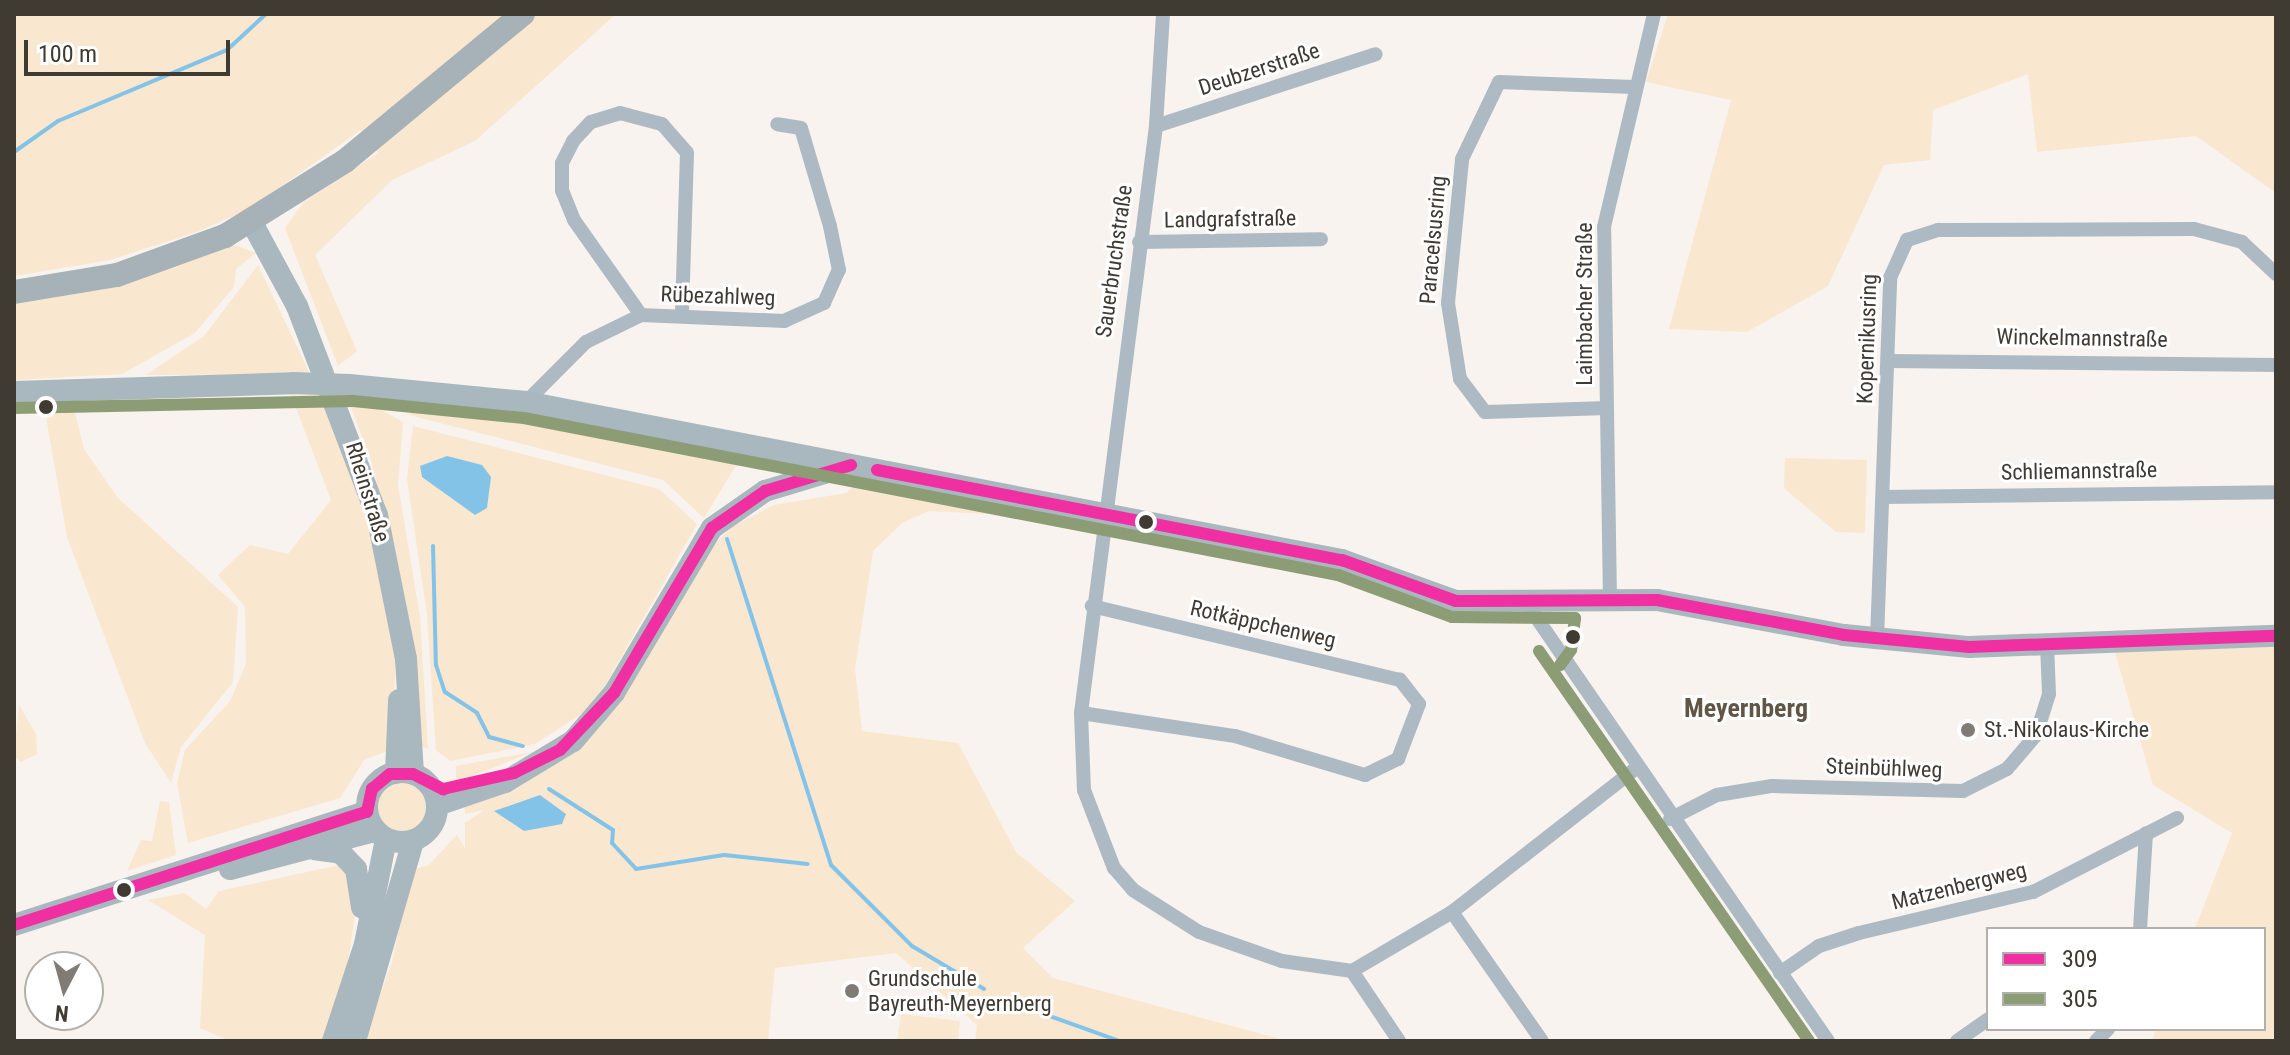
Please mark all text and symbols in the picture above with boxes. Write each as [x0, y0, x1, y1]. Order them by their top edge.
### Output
scale bar [28, 24, 234, 74]
street label: Deubzerstraße [1195, 37, 1323, 101]
text: 100 m [38, 40, 97, 68]
street label: Paracelsusring [1414, 175, 1452, 305]
street label: Sauerbruchstraße [1090, 183, 1138, 339]
street label: Landgrafstraße [1164, 205, 1296, 233]
street label: Laimbacher Straße [1572, 222, 1598, 386]
street label: Kopernikusring [1852, 273, 1882, 405]
street label: Rübezahlweg [660, 281, 776, 311]
street label: Winckelmannstraße [1996, 323, 2168, 353]
unlabelled marker [38, 399, 54, 415]
street label: Rheinstraße [340, 439, 396, 545]
street label: Schliemannstraße [2001, 456, 2157, 486]
unlabelled marker [1138, 514, 1154, 530]
street label: Rotkäppchenweg [1188, 594, 1338, 654]
unlabelled marker [1565, 629, 1581, 645]
district label: Meyernberg [1684, 693, 1808, 725]
place label: St.-Nikolaus-Kirche [1984, 717, 2149, 743]
marker: St.-Nikolaus-Kirche [1959, 721, 1977, 739]
street label: Steinbühlweg [1825, 753, 1943, 783]
street label: Matzenbergweg [1889, 856, 2029, 916]
unlabelled marker [116, 882, 132, 898]
legend [1986, 927, 2266, 1031]
text: 309 [2062, 945, 2098, 973]
north arrow [24, 951, 104, 1031]
place label: Grundschule Bayreuth-Meyernberg [868, 965, 1052, 1016]
marker: Grundschule Bayreuth-Meyernberg [843, 982, 861, 1000]
text: 305 [2062, 985, 2098, 1013]
text: N [54, 1000, 70, 1027]

